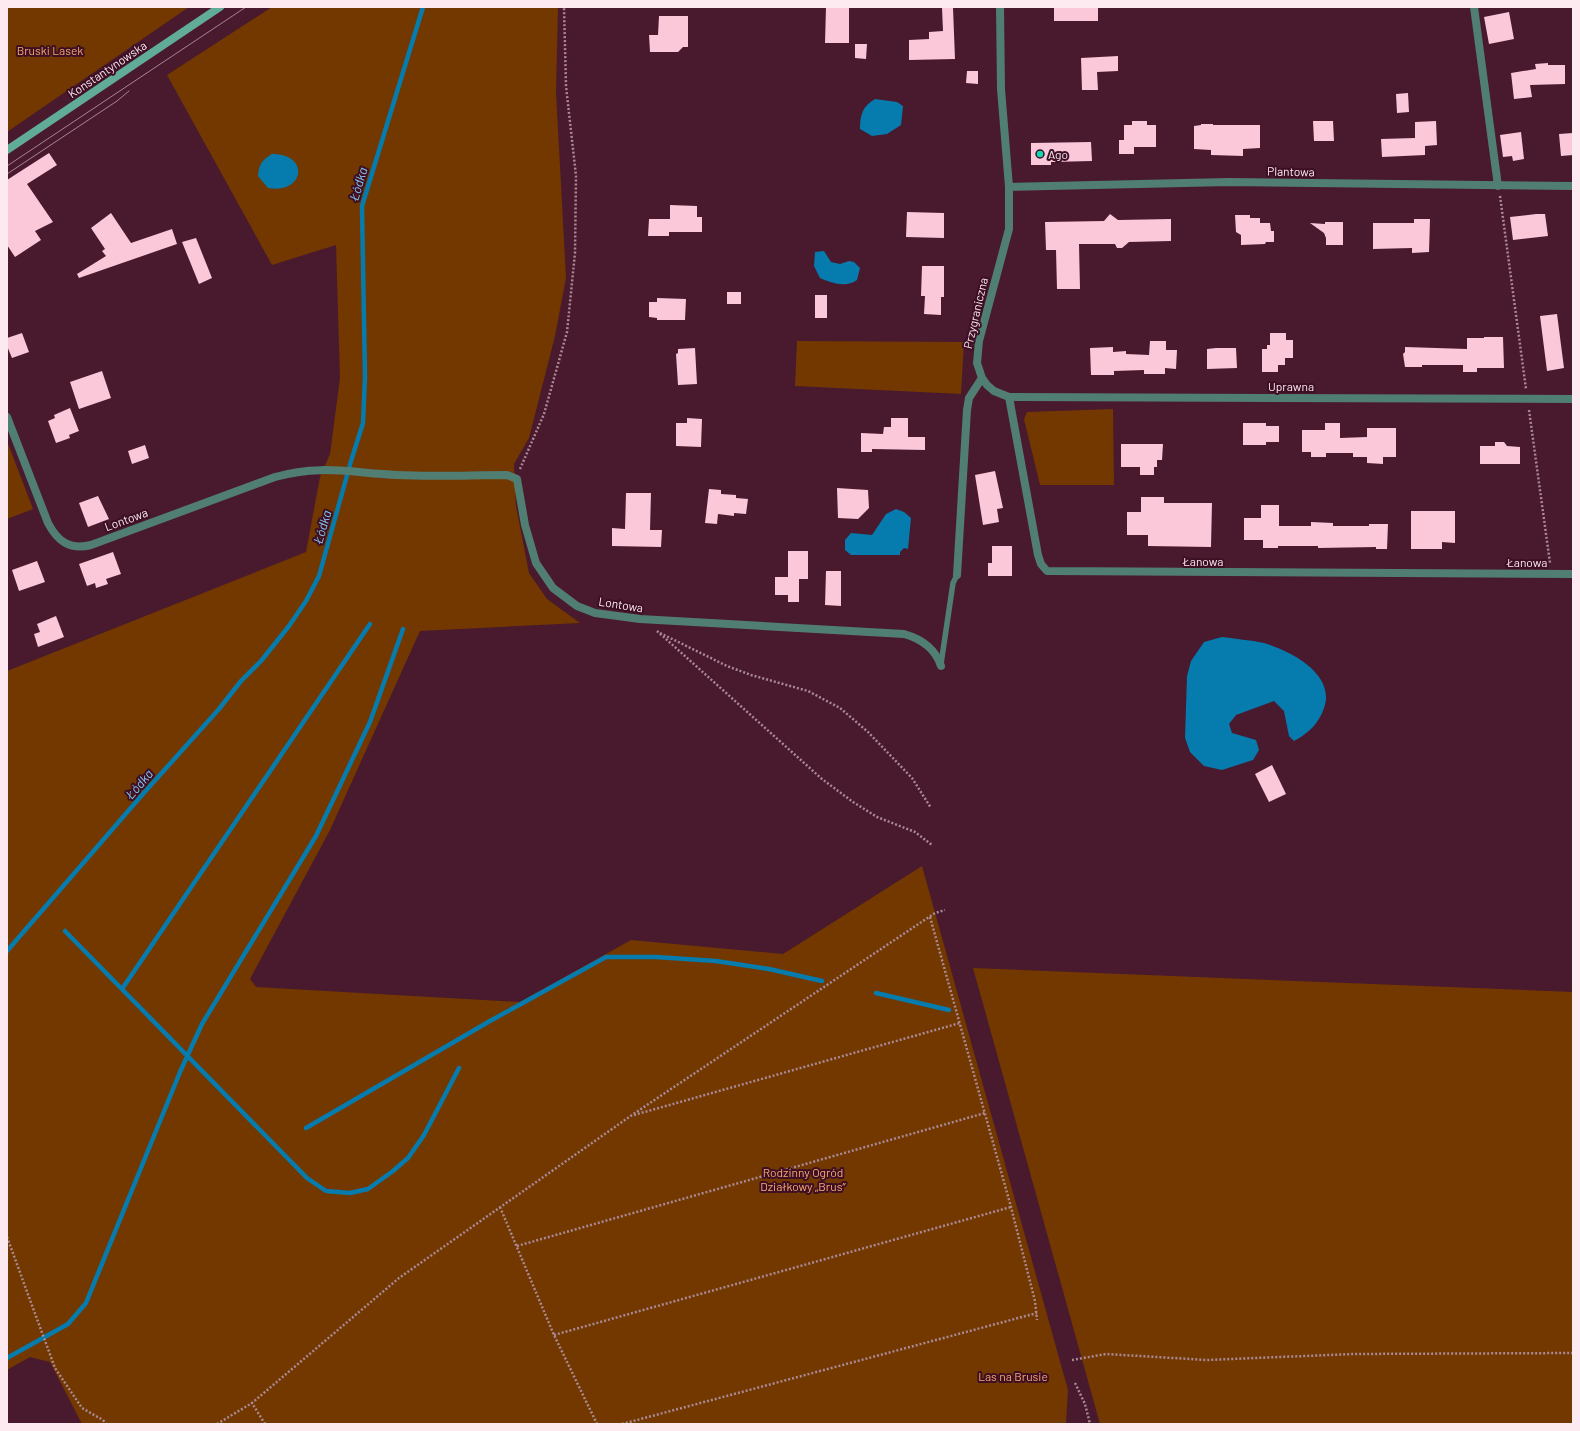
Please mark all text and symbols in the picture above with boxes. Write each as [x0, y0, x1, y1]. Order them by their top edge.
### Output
street label: Konstantynowska [65, 38, 149, 100]
park label: Bruski Lasek [17, 43, 83, 57]
place label: Ago [1048, 147, 1068, 161]
marker: Ago [1035, 149, 1045, 159]
street label: Plantowa [1267, 164, 1315, 178]
water label: Łódka [345, 165, 370, 204]
street label: Przygraniczna [960, 276, 990, 350]
street label: Uprawna [1268, 379, 1314, 393]
street label: Lontowa [102, 505, 150, 533]
water label: Łódka [309, 508, 334, 547]
street label: Łanowa [1182, 554, 1223, 568]
street label: Łanowa [1506, 555, 1547, 569]
street label: Lontowa [598, 594, 644, 614]
water label: Łódka [121, 766, 156, 803]
park label: Rodzinny Ogród Działkowy „Brus” [760, 1165, 846, 1193]
park label: Las na Brusie [978, 1369, 1048, 1383]

